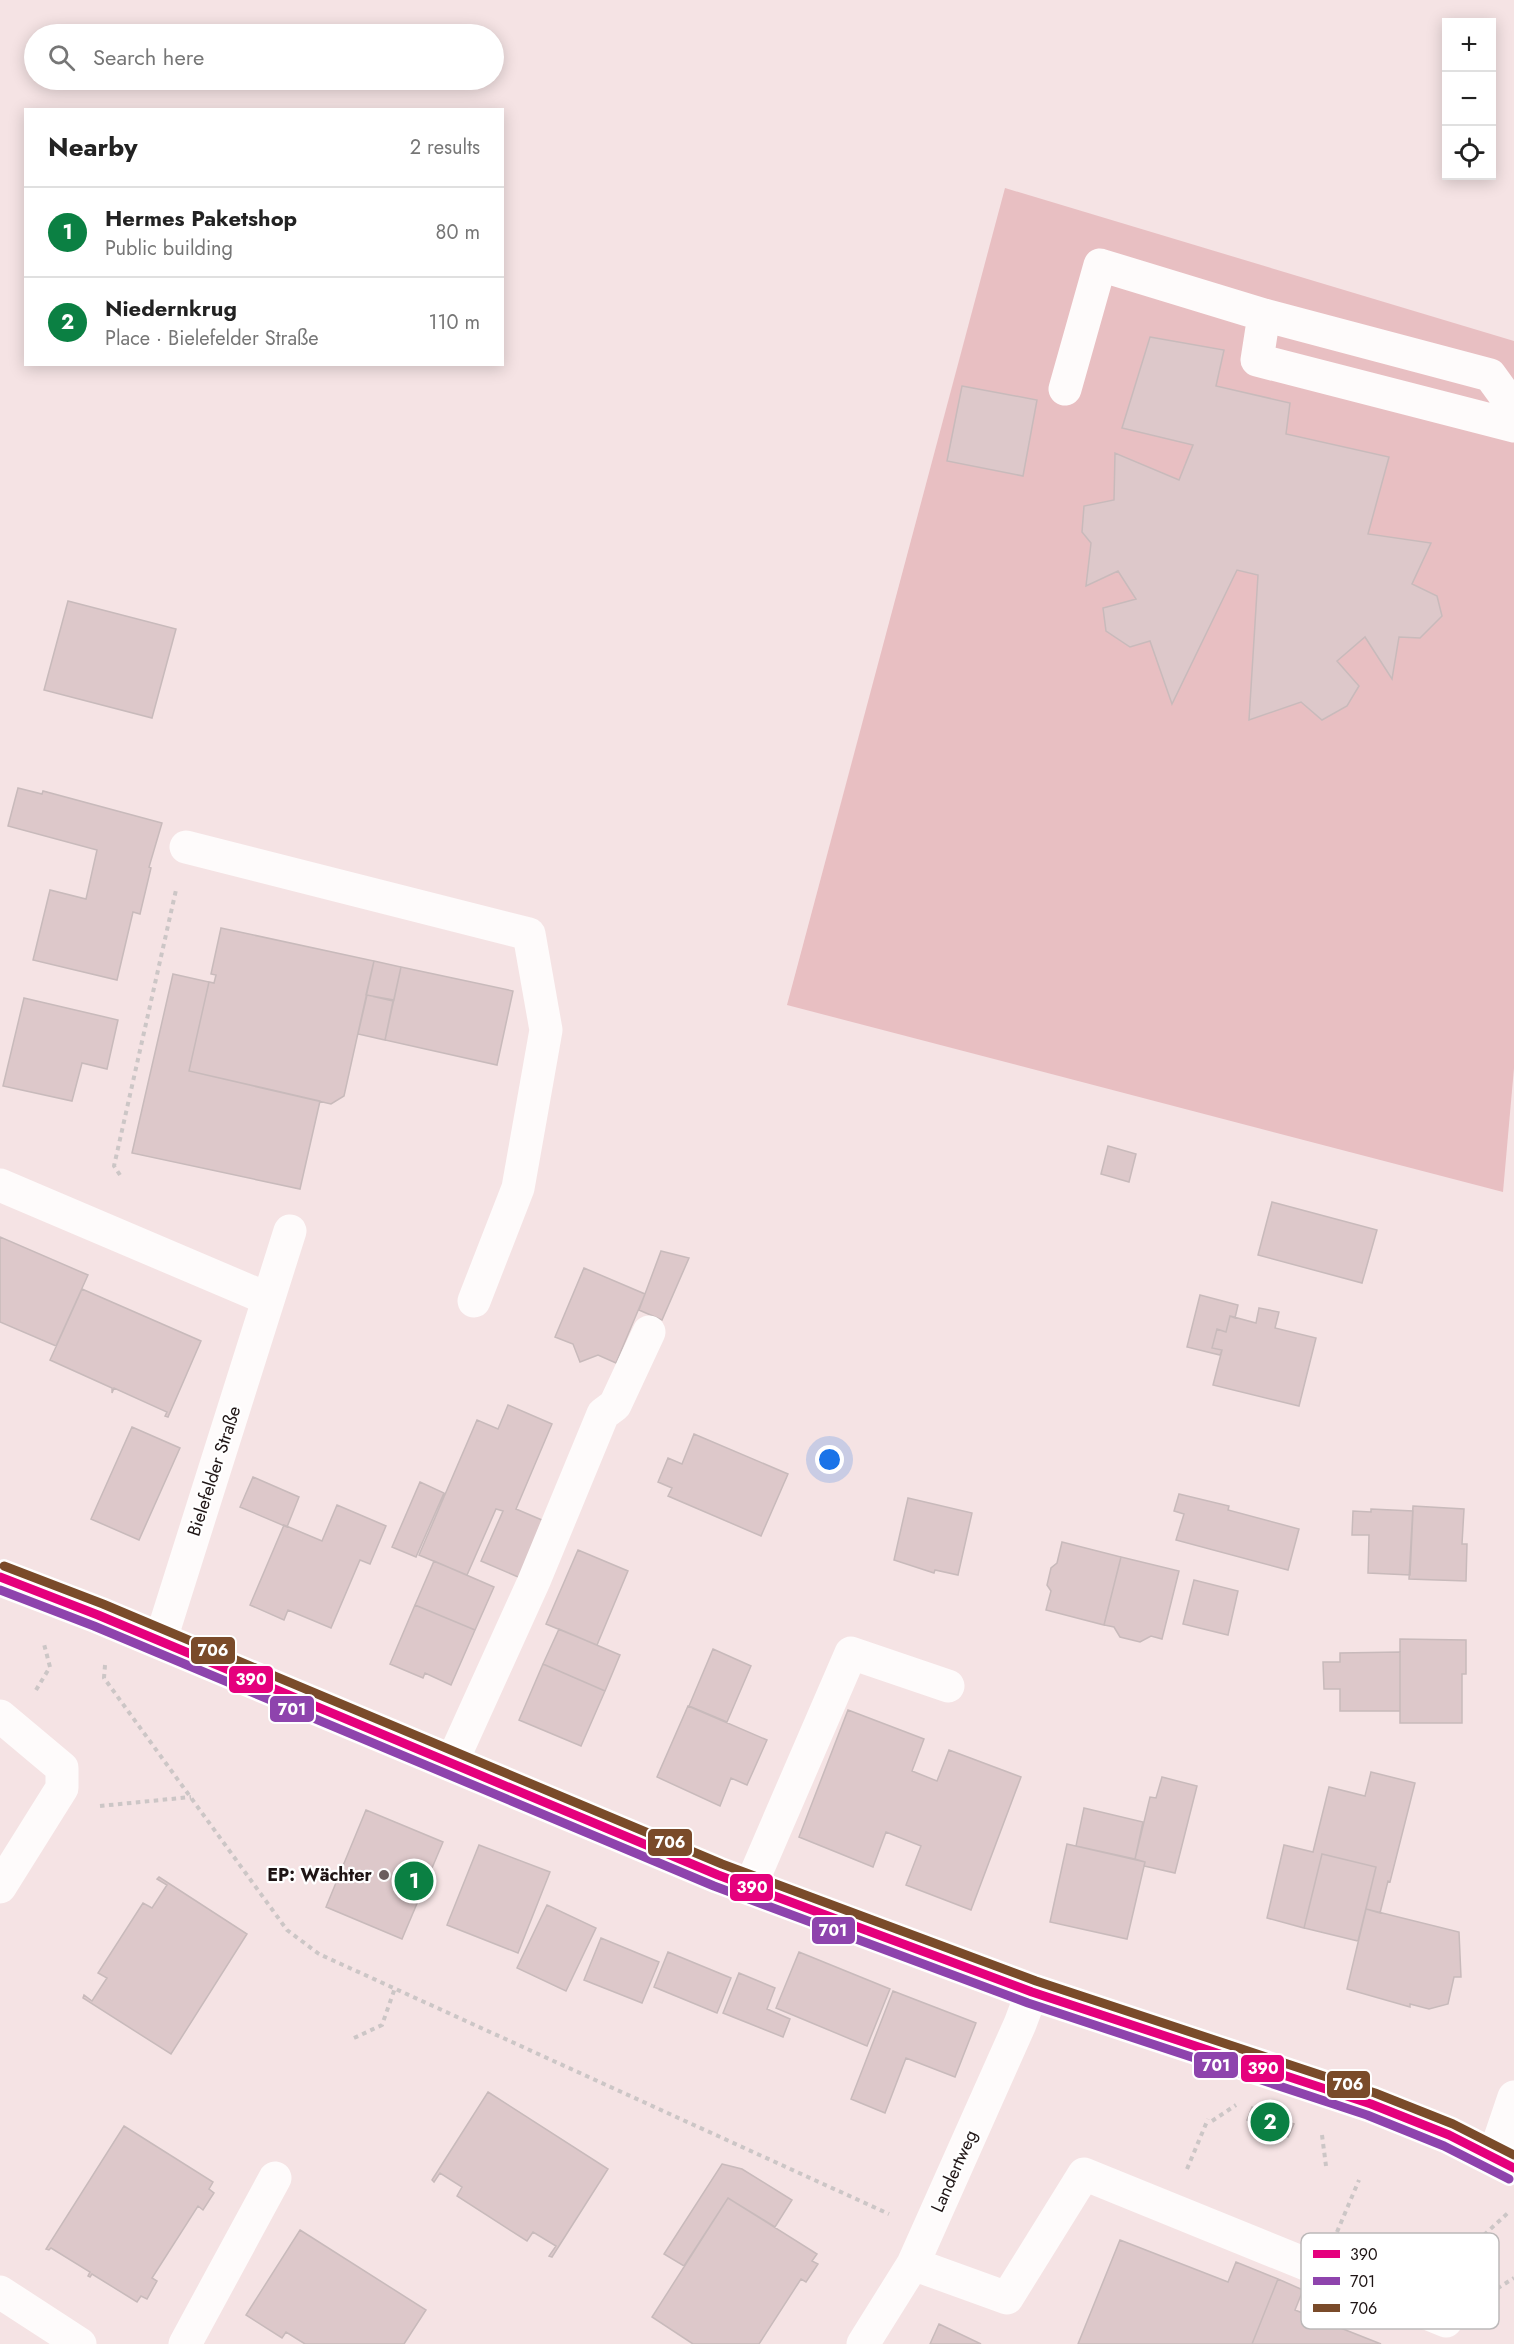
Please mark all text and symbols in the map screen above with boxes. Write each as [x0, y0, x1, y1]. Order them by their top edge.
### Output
map controls [1442, 18, 1496, 180]
button: + [1442, 18, 1496, 72]
search box [24, 24, 504, 90]
icon: search [45, 41, 78, 74]
text: Search here [93, 41, 204, 73]
button: − [1442, 72, 1496, 126]
button: locate [1442, 126, 1496, 180]
text: Nearby [48, 128, 137, 166]
text: 2 results [410, 133, 480, 162]
text: Hermes Paketshop [105, 202, 297, 234]
text: 1 [62, 218, 73, 247]
text: 80 m [435, 218, 480, 247]
text: Public building [105, 234, 233, 263]
text: Niedernkrug [105, 292, 237, 324]
text: 2 [61, 308, 74, 337]
text: 110 m [428, 308, 480, 337]
text: Place · Bielefelder Straße [105, 324, 319, 353]
street label: Bielefelder Straße [181, 1403, 247, 1539]
your location [815, 1445, 844, 1474]
line badge: 706 [190, 1636, 236, 1665]
text: 706 [198, 1639, 228, 1662]
line badge: 390 [228, 1665, 274, 1694]
text: 390 [235, 1668, 267, 1691]
line badge: 701 [269, 1695, 315, 1723]
text: 701 [278, 1698, 306, 1721]
line badge: 706 [647, 1828, 693, 1857]
text: 706 [655, 1831, 685, 1854]
pin: 1 [394, 1858, 434, 1904]
place label: EP: Wächter [267, 1862, 373, 1888]
marker: EP: Wächter [377, 1868, 391, 1882]
line badge: 390 [729, 1873, 774, 1902]
text: 390 [736, 1876, 768, 1899]
line badge: 701 [811, 1916, 856, 1945]
text: 701 [819, 1919, 847, 1942]
line badge: 701 [1193, 2051, 1239, 2079]
text: 701 [1202, 2054, 1230, 2077]
line badge: 390 [1240, 2054, 1285, 2083]
text: 390 [1247, 2057, 1279, 2080]
line badge: 706 [1326, 2070, 1371, 2099]
text: 706 [1333, 2073, 1363, 2096]
pin: 2 [1250, 2100, 1290, 2144]
street label: Landertweg [924, 2126, 984, 2216]
legend [1301, 2233, 1499, 2329]
text: 390 [1350, 2243, 1378, 2266]
text: 701 [1350, 2270, 1375, 2293]
text: 706 [1350, 2297, 1377, 2320]

